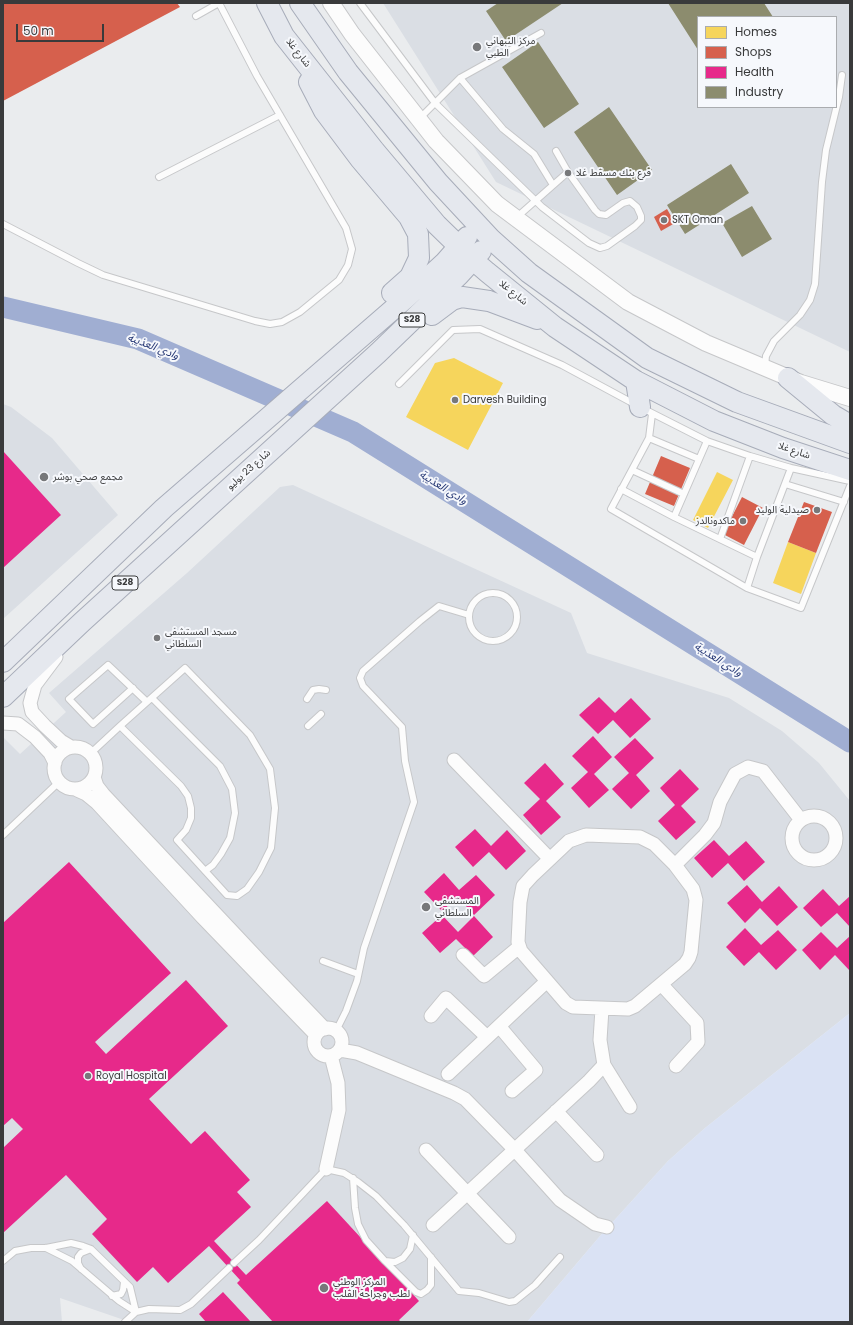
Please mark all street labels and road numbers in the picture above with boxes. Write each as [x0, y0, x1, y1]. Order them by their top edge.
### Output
street label: شارع غلا [283, 36, 313, 70]
street label: شارع غلا [496, 278, 530, 308]
road number: S28 [399, 313, 425, 327]
street label: شارع غلا [776, 440, 812, 462]
street label: شارع 23 يوليو [224, 447, 274, 493]
road number: S28 [112, 576, 138, 590]

